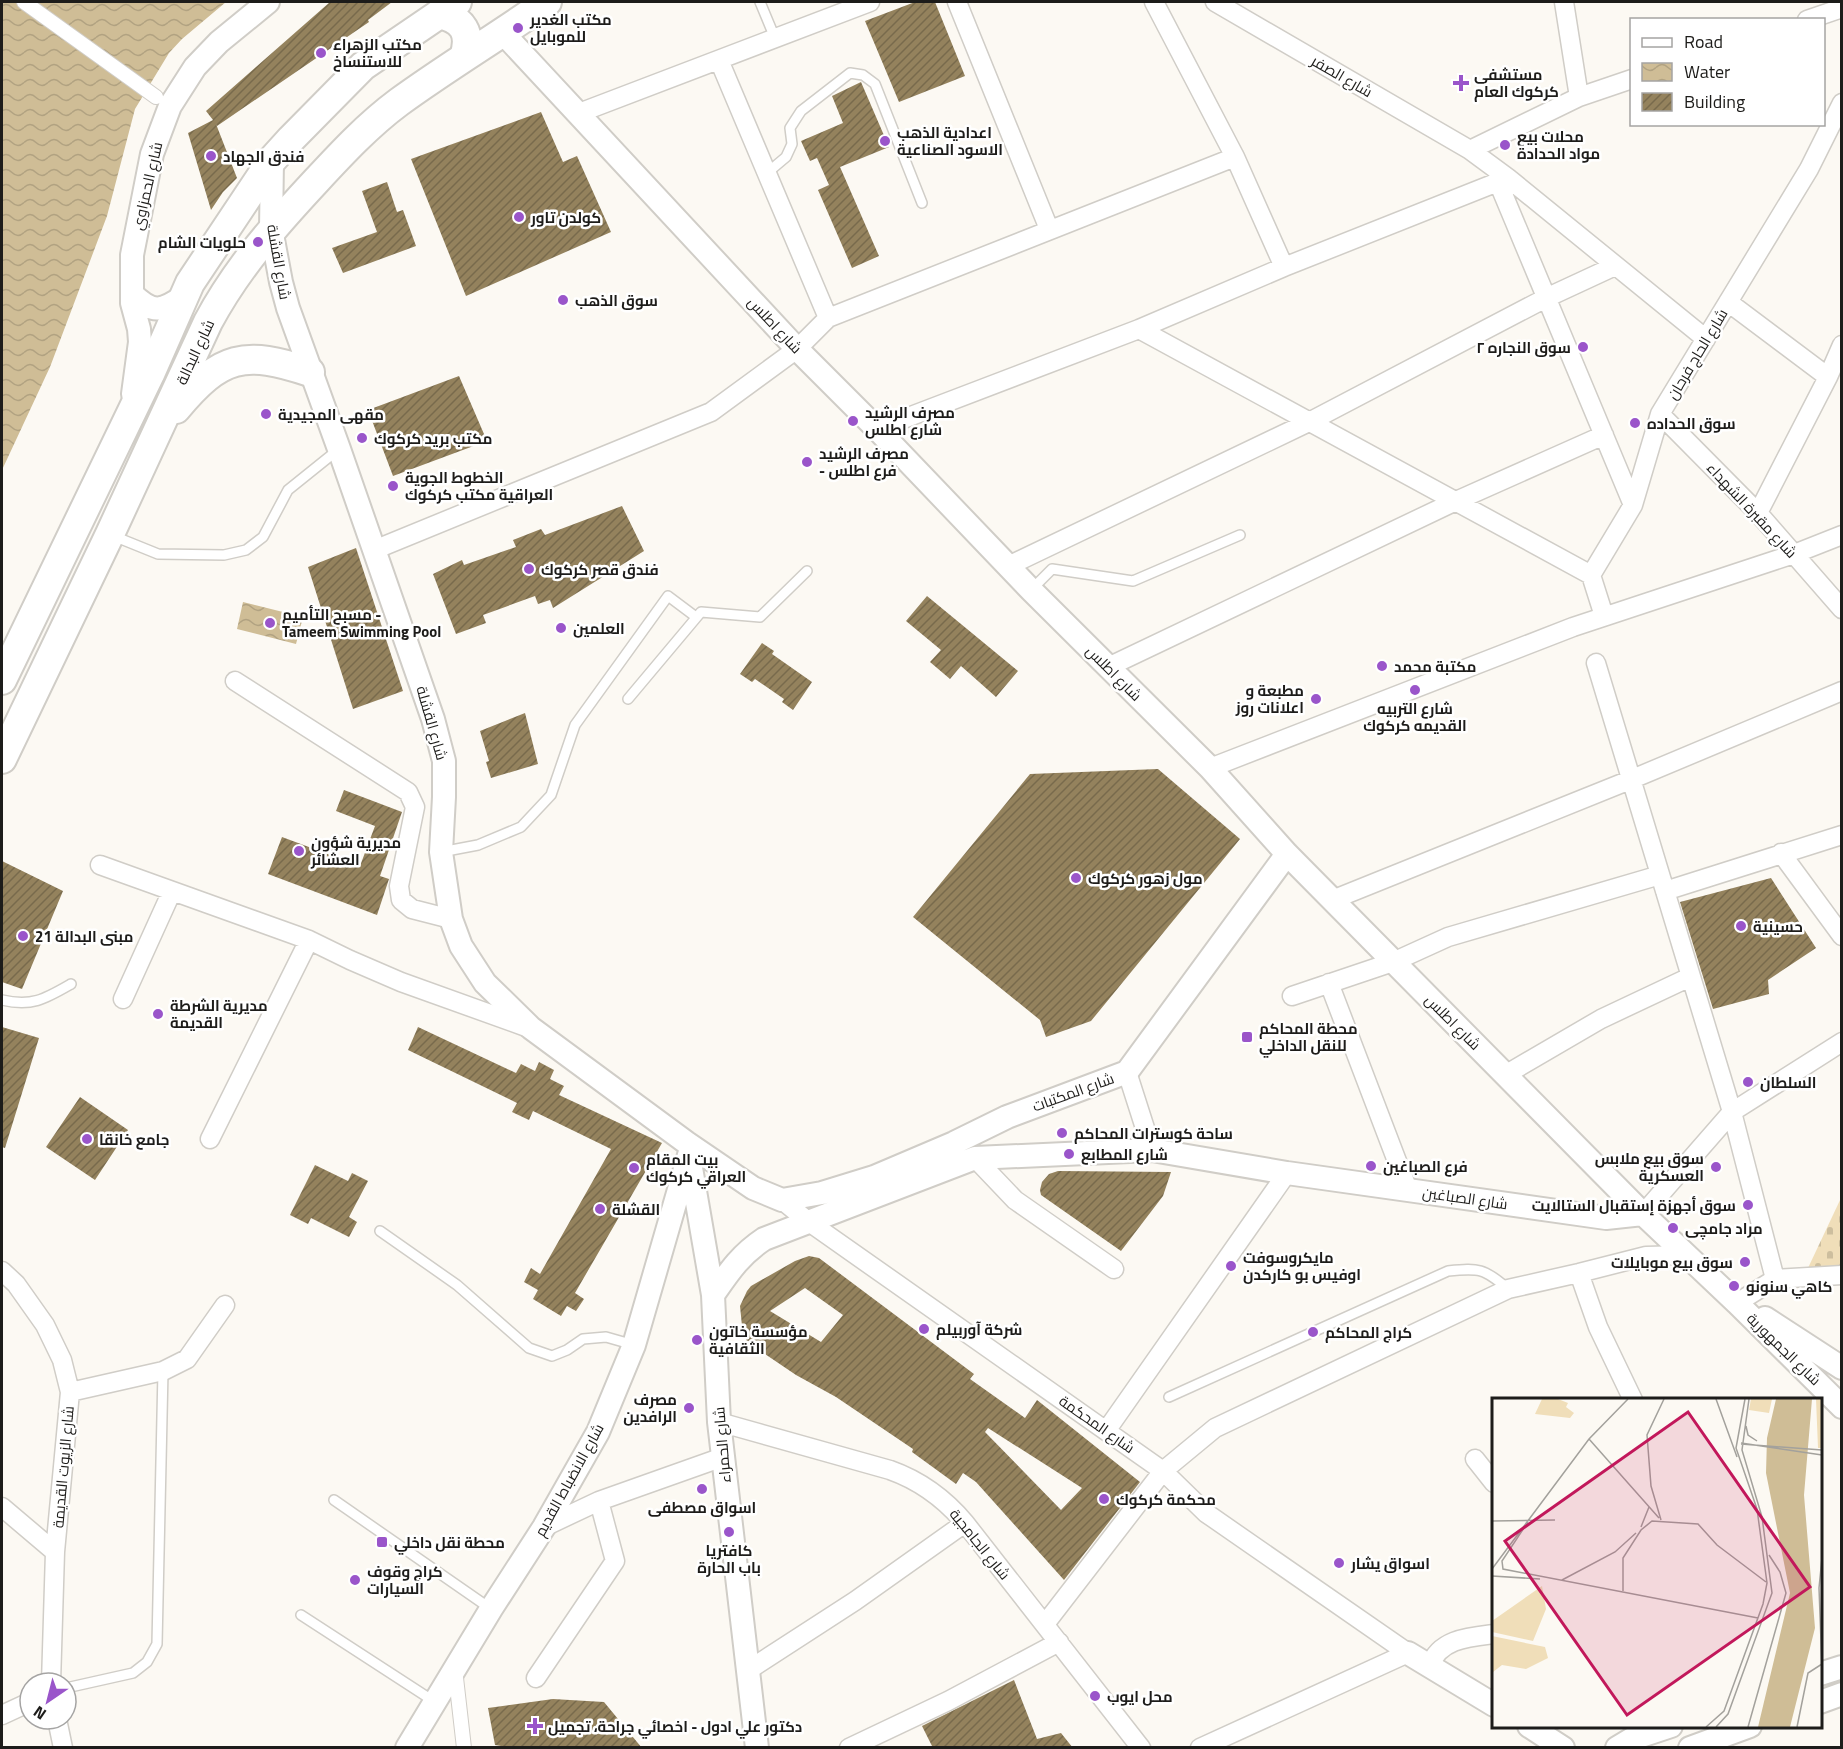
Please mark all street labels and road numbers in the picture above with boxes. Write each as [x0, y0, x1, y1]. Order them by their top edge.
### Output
street label: شارع الصفر [1306, 49, 1377, 103]
street label: شارع الحمزاوي [126, 140, 169, 233]
street label: شارع القشلة [261, 222, 297, 302]
street label: شارع اطلس [742, 291, 808, 359]
street label: شارع الحاج فرحان [1661, 304, 1733, 404]
street label: شارع البدالة [170, 316, 220, 388]
street label: شارع مقبرة الشهداء [1701, 457, 1803, 563]
street label: شارع اطلس [1081, 640, 1147, 706]
street label: شارع القشلة [410, 683, 454, 763]
street label: شارع اطلس [1420, 989, 1486, 1055]
street label: شارع المكتبات [1029, 1067, 1117, 1117]
street label: شارع الصباغين [1421, 1181, 1509, 1215]
street label: شارع الجمهورية [1741, 1307, 1827, 1391]
street label: شارع المحكمة [1054, 1389, 1140, 1459]
street label: شارع الزيوت القديمة [46, 1405, 80, 1529]
street label: شارع الحمراء [707, 1406, 737, 1484]
street label: شارع الانضباط القديم [528, 1419, 610, 1541]
street label: شارع الجامجية [944, 1503, 1016, 1585]

